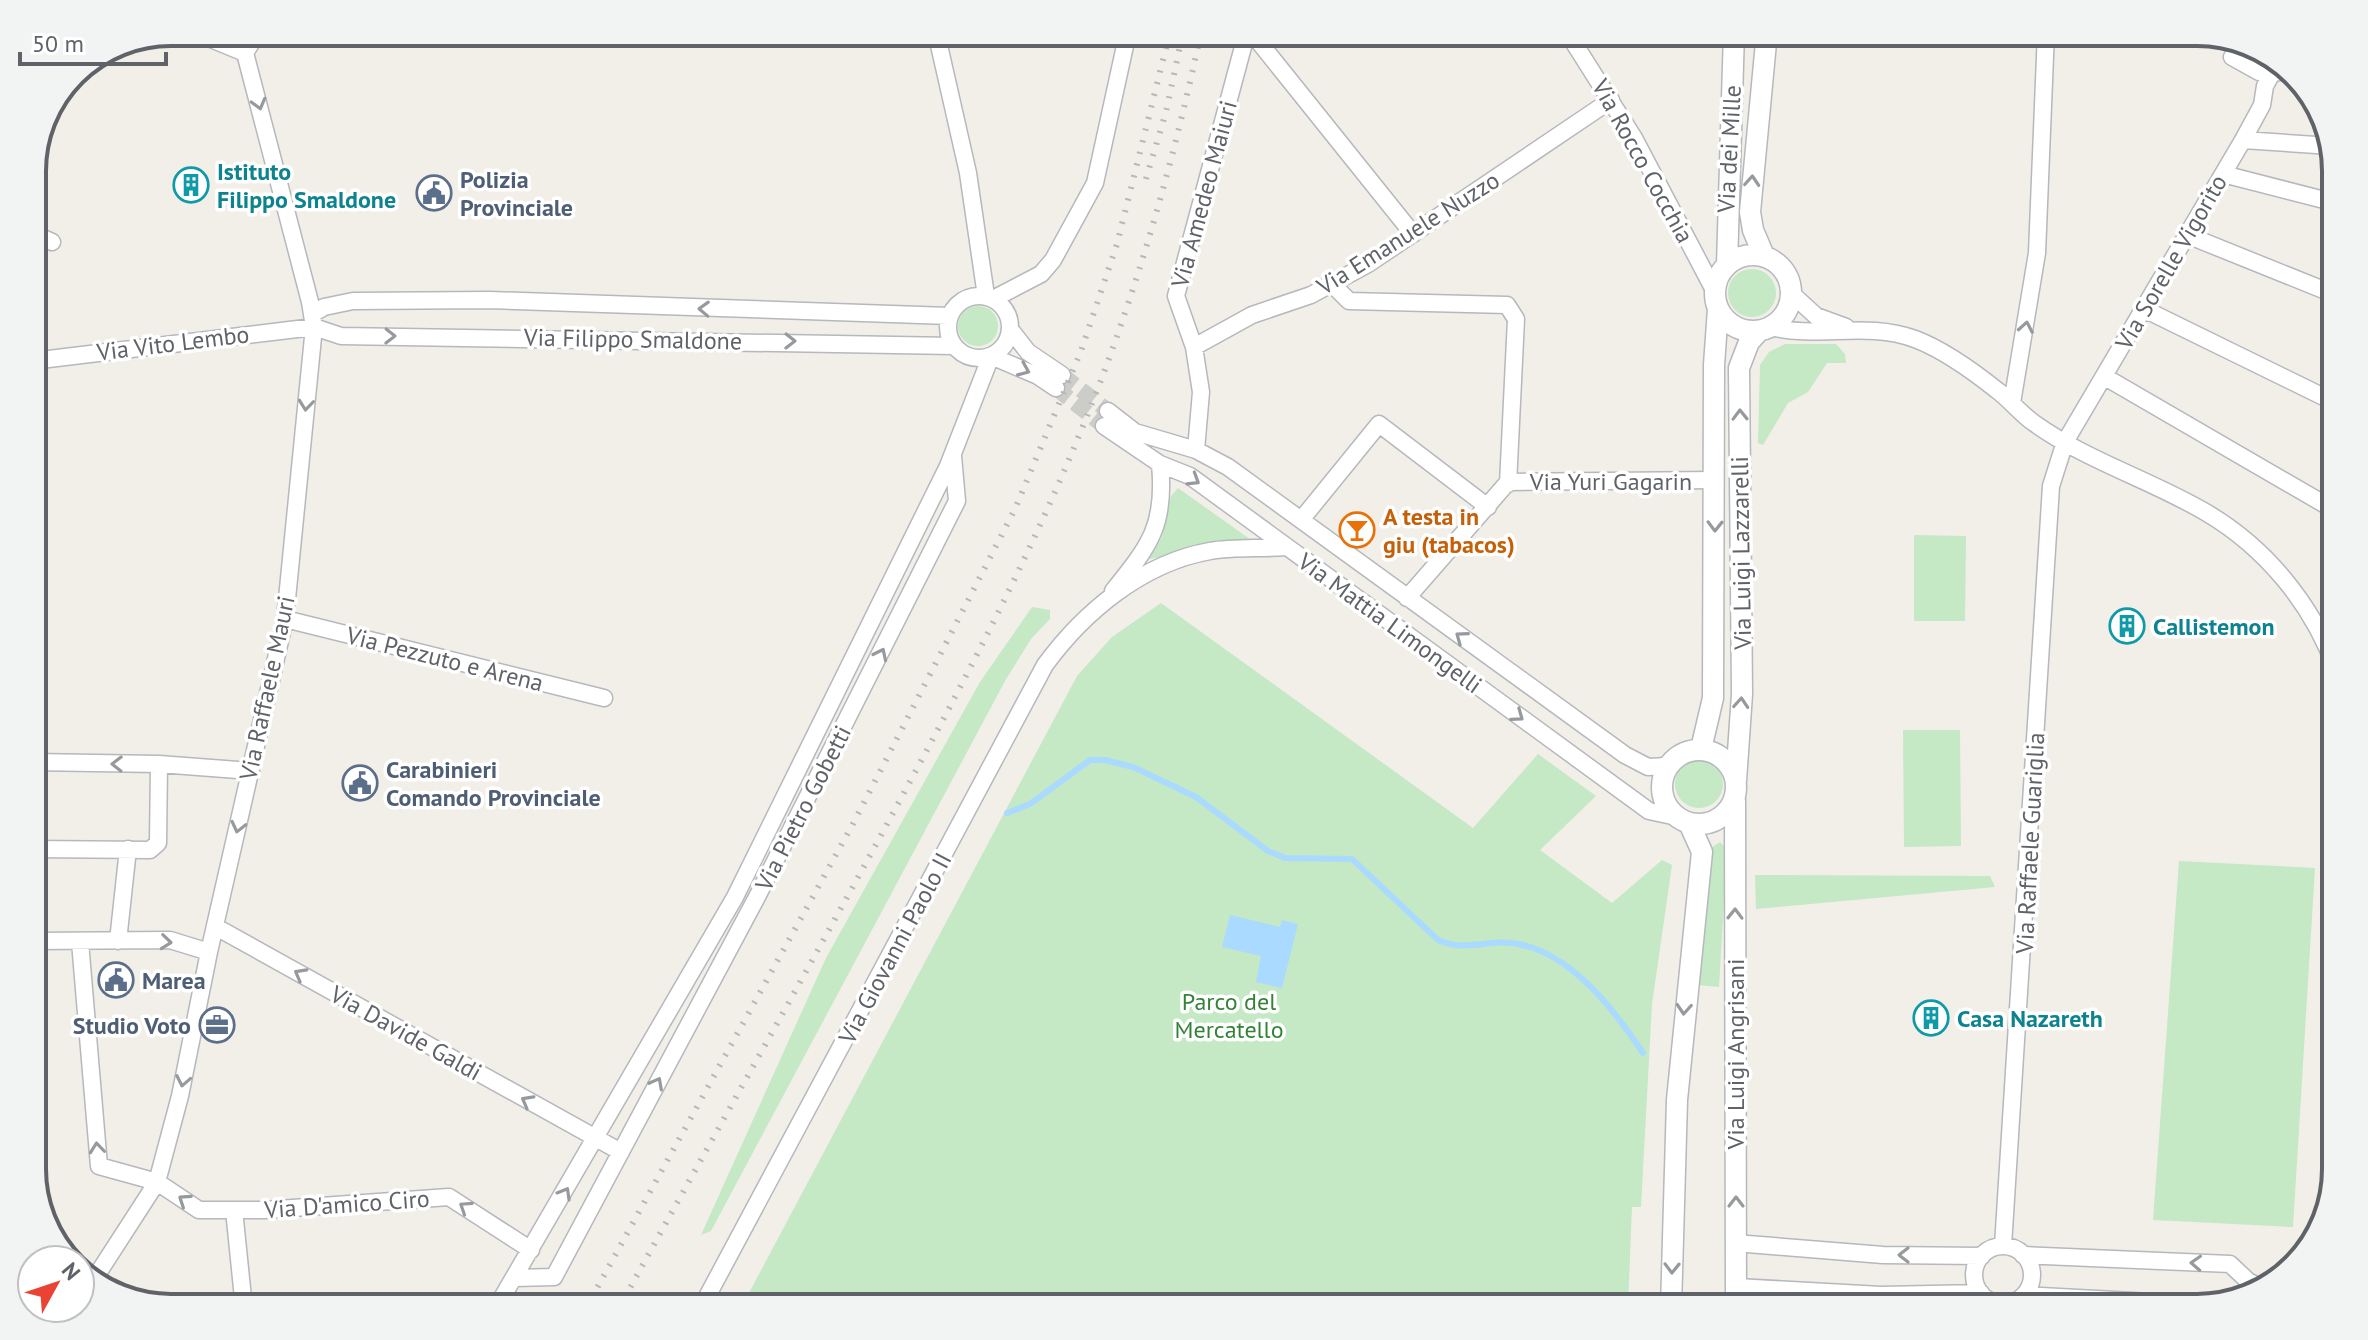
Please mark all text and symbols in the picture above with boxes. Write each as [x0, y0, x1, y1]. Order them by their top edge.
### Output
scale bar [20, 16, 166, 66]
text: 50 m [32, 28, 84, 59]
street label: Via Rocco Cocchia [1585, 73, 1701, 248]
street label: Via dei Mille [1710, 84, 1748, 215]
one-way arrow [250, 97, 267, 111]
street label: Via Amedeo Maiuri [1164, 97, 1244, 292]
place label: Istituto Filippo Smaldone [217, 156, 396, 215]
place label: Polizia Provinciale [460, 164, 573, 223]
street label: Via Emanuele Nuzzo [1310, 164, 1505, 302]
building icon: Istituto Filippo Smaldone [172, 166, 210, 204]
street label: Via Sorelle Vigorito [2108, 169, 2234, 356]
public building icon: Polizia Provinciale [415, 174, 453, 212]
one-way arrow [1743, 174, 1760, 187]
one-way arrow [697, 301, 710, 318]
street label: Via Vito Lembo [94, 318, 251, 368]
one-way arrow [2016, 320, 2033, 333]
street label: Via Filippo Smaldone [523, 322, 742, 356]
one-way arrow [384, 328, 397, 345]
one-way arrow [784, 332, 797, 350]
one-way arrow [1016, 361, 1030, 377]
one-way arrow [298, 399, 315, 412]
one-way arrow [1731, 408, 1748, 421]
street label: Via Luigi Lazzarelli [1724, 456, 1758, 651]
street label: Via Yuri Gagarin [1529, 466, 1692, 497]
one-way arrow [1186, 471, 1200, 486]
place label: A testa in giu (tabacos) [1383, 501, 1515, 560]
bar icon: A testa in giu (tabacos) [1338, 511, 1376, 549]
one-way arrow [1706, 520, 1723, 533]
street label: Via Mattia Limongelli [1291, 545, 1488, 700]
street label: Via Raffaele Mauri [232, 593, 302, 784]
building icon: Callistemon [2108, 607, 2146, 645]
place label: Callistemon [2153, 611, 2275, 642]
street label: Via Pezzuto e Arena [342, 619, 547, 698]
one-way arrow [1456, 633, 1470, 647]
one-way arrow [871, 648, 887, 663]
one-way arrow [1732, 696, 1749, 709]
one-way arrow [1509, 706, 1523, 721]
street label: Via Pietro Gobetti [748, 720, 858, 897]
street label: Via Raffaele Guariglia [2009, 731, 2051, 956]
place label: Carabinieri Comando Provinciale [386, 754, 601, 813]
one-way arrow [110, 755, 123, 772]
public building icon: Carabinieri Comando Provinciale [341, 764, 379, 802]
one-way arrow [230, 819, 247, 833]
street label: Via Giovanni Paolo II [831, 847, 959, 1050]
one-way arrow [1726, 907, 1744, 920]
one-way arrow [160, 933, 173, 950]
street label: Via Luigi Angrisani [1720, 959, 1751, 1150]
public building icon: Marea [97, 961, 135, 999]
place label: Marea [142, 965, 206, 996]
one-way arrow [294, 968, 309, 984]
street label: Via Davide Galdi [324, 978, 487, 1087]
park label: Parco del Mercatello [1174, 986, 1284, 1045]
building icon: Casa Nazareth [1912, 999, 1950, 1037]
one-way arrow [1676, 1003, 1693, 1016]
place label: Casa Nazareth [1957, 1003, 2103, 1034]
office icon: Studio Voto [198, 1006, 236, 1044]
place label: Studio Voto [73, 1010, 191, 1041]
one-way arrow [175, 1074, 192, 1087]
one-way arrow [648, 1077, 663, 1092]
one-way arrow [521, 1095, 536, 1110]
one-way arrow [88, 1141, 105, 1154]
street label: Via D'amico Ciro [262, 1183, 431, 1225]
one-way arrow [555, 1187, 571, 1202]
one-way arrow [179, 1195, 193, 1210]
one-way arrow [1727, 1195, 1745, 1208]
one-way arrow [460, 1202, 474, 1217]
north arrow [16, 1244, 96, 1324]
one-way arrow [1897, 1246, 1910, 1264]
one-way arrow [2189, 1254, 2202, 1271]
text: N [56, 1257, 87, 1286]
one-way arrow [1663, 1262, 1680, 1275]

